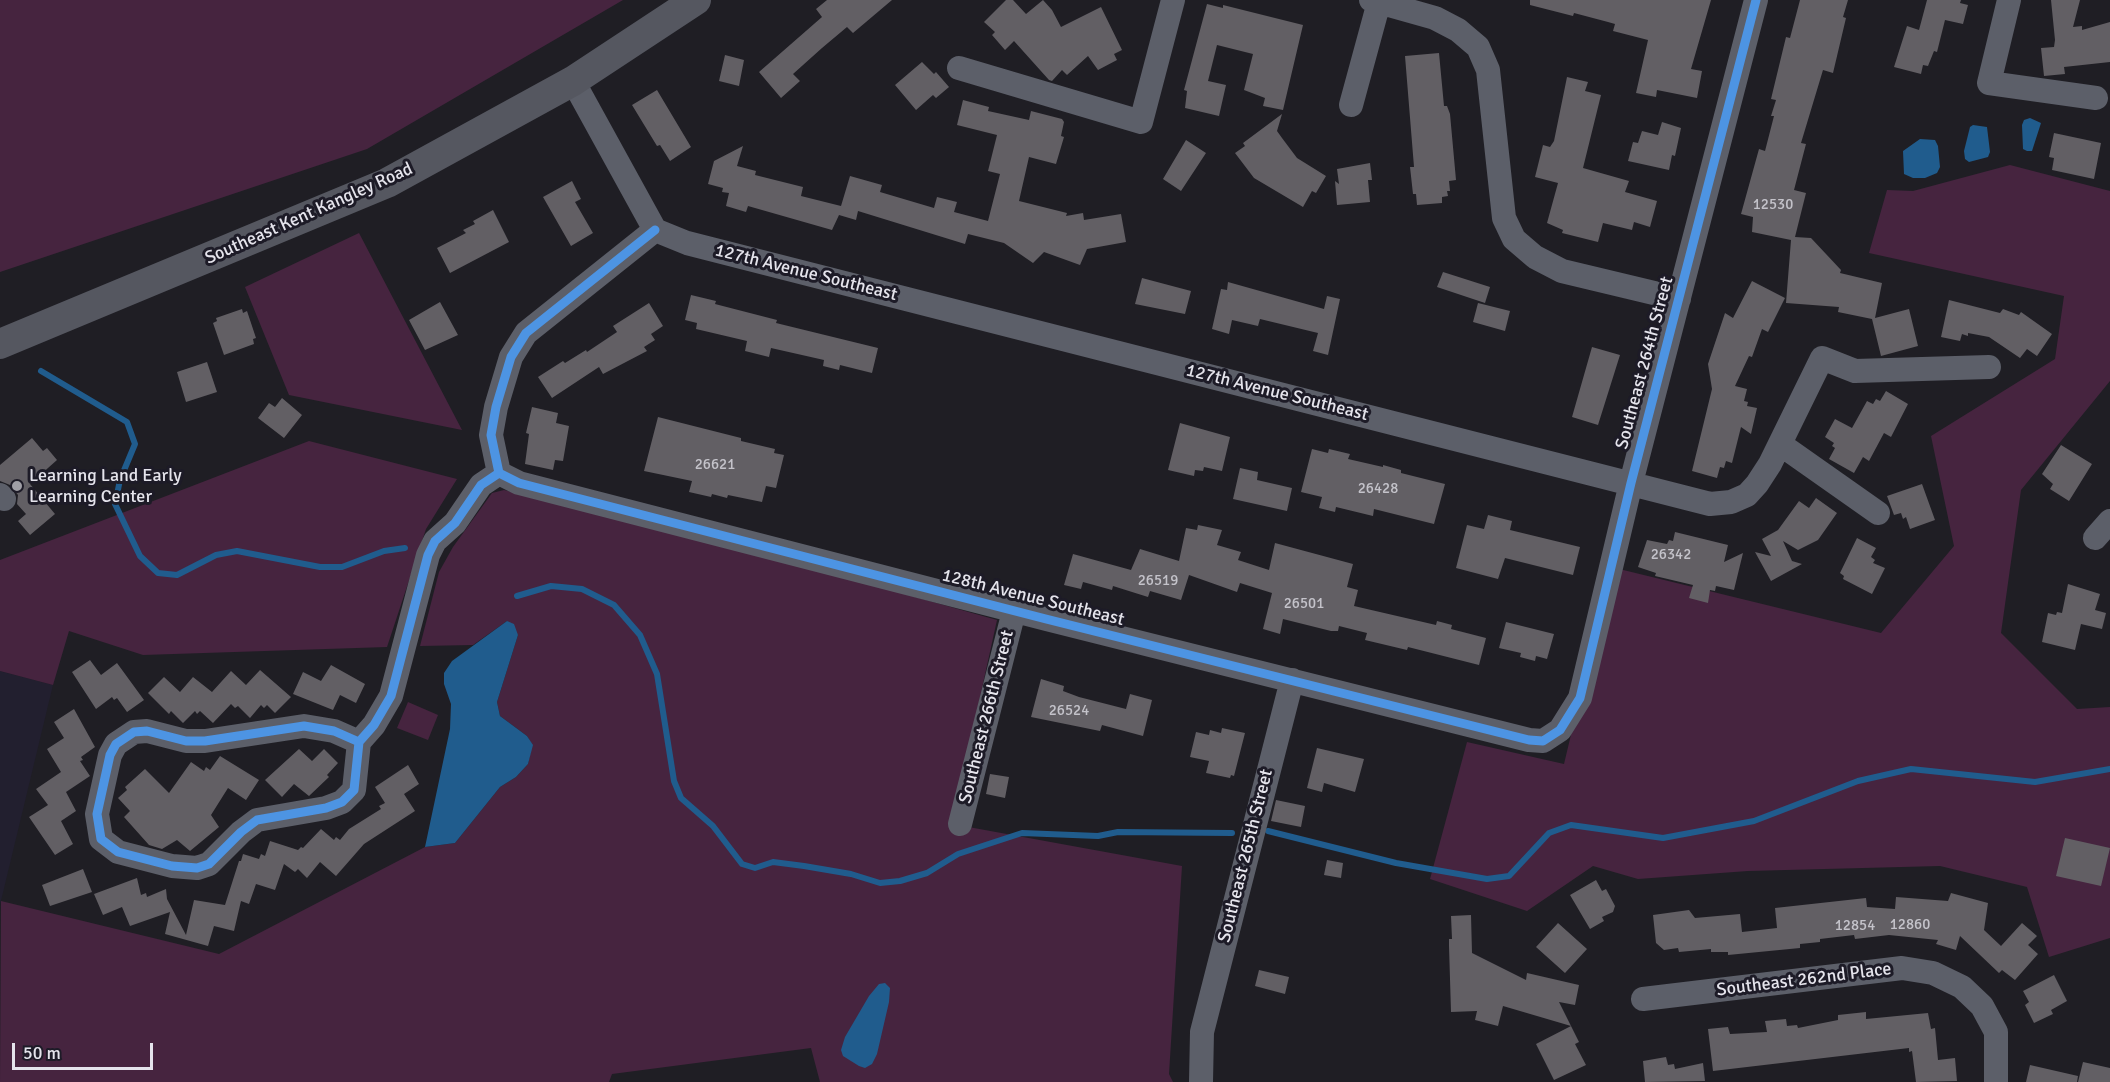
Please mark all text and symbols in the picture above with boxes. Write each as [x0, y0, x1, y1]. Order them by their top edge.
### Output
street label: Southeast Kent Kangley Road [202, 158, 416, 270]
house number: 12530 [1753, 196, 1793, 214]
street label: 127th Avenue Southeast [713, 240, 899, 306]
street label: Southeast 264th Street [1612, 274, 1678, 452]
street label: 127th Avenue Southeast [1184, 360, 1370, 426]
house number: 26621 [695, 456, 735, 474]
place label: Learning Land Early Learning Center [29, 465, 182, 508]
marker: Learning Land Early Learning Center [10, 479, 24, 493]
house number: 26428 [1358, 480, 1398, 498]
house number: 26342 [1651, 546, 1691, 564]
street label: 128th Avenue Southeast [940, 565, 1126, 631]
house number: 26519 [1138, 572, 1178, 590]
house number: 26501 [1284, 595, 1324, 613]
street label: Southeast 266th Street [955, 628, 1019, 806]
house number: 26524 [1049, 702, 1089, 720]
street label: Southeast 265th Street [1214, 767, 1278, 945]
house number: 12860 [1890, 916, 1930, 934]
house number: 12854 [1835, 917, 1875, 935]
street label: Southeast 262nd Place [1715, 959, 1893, 1001]
scale bar [15, 1031, 156, 1069]
text: 50 m [23, 1042, 61, 1064]

